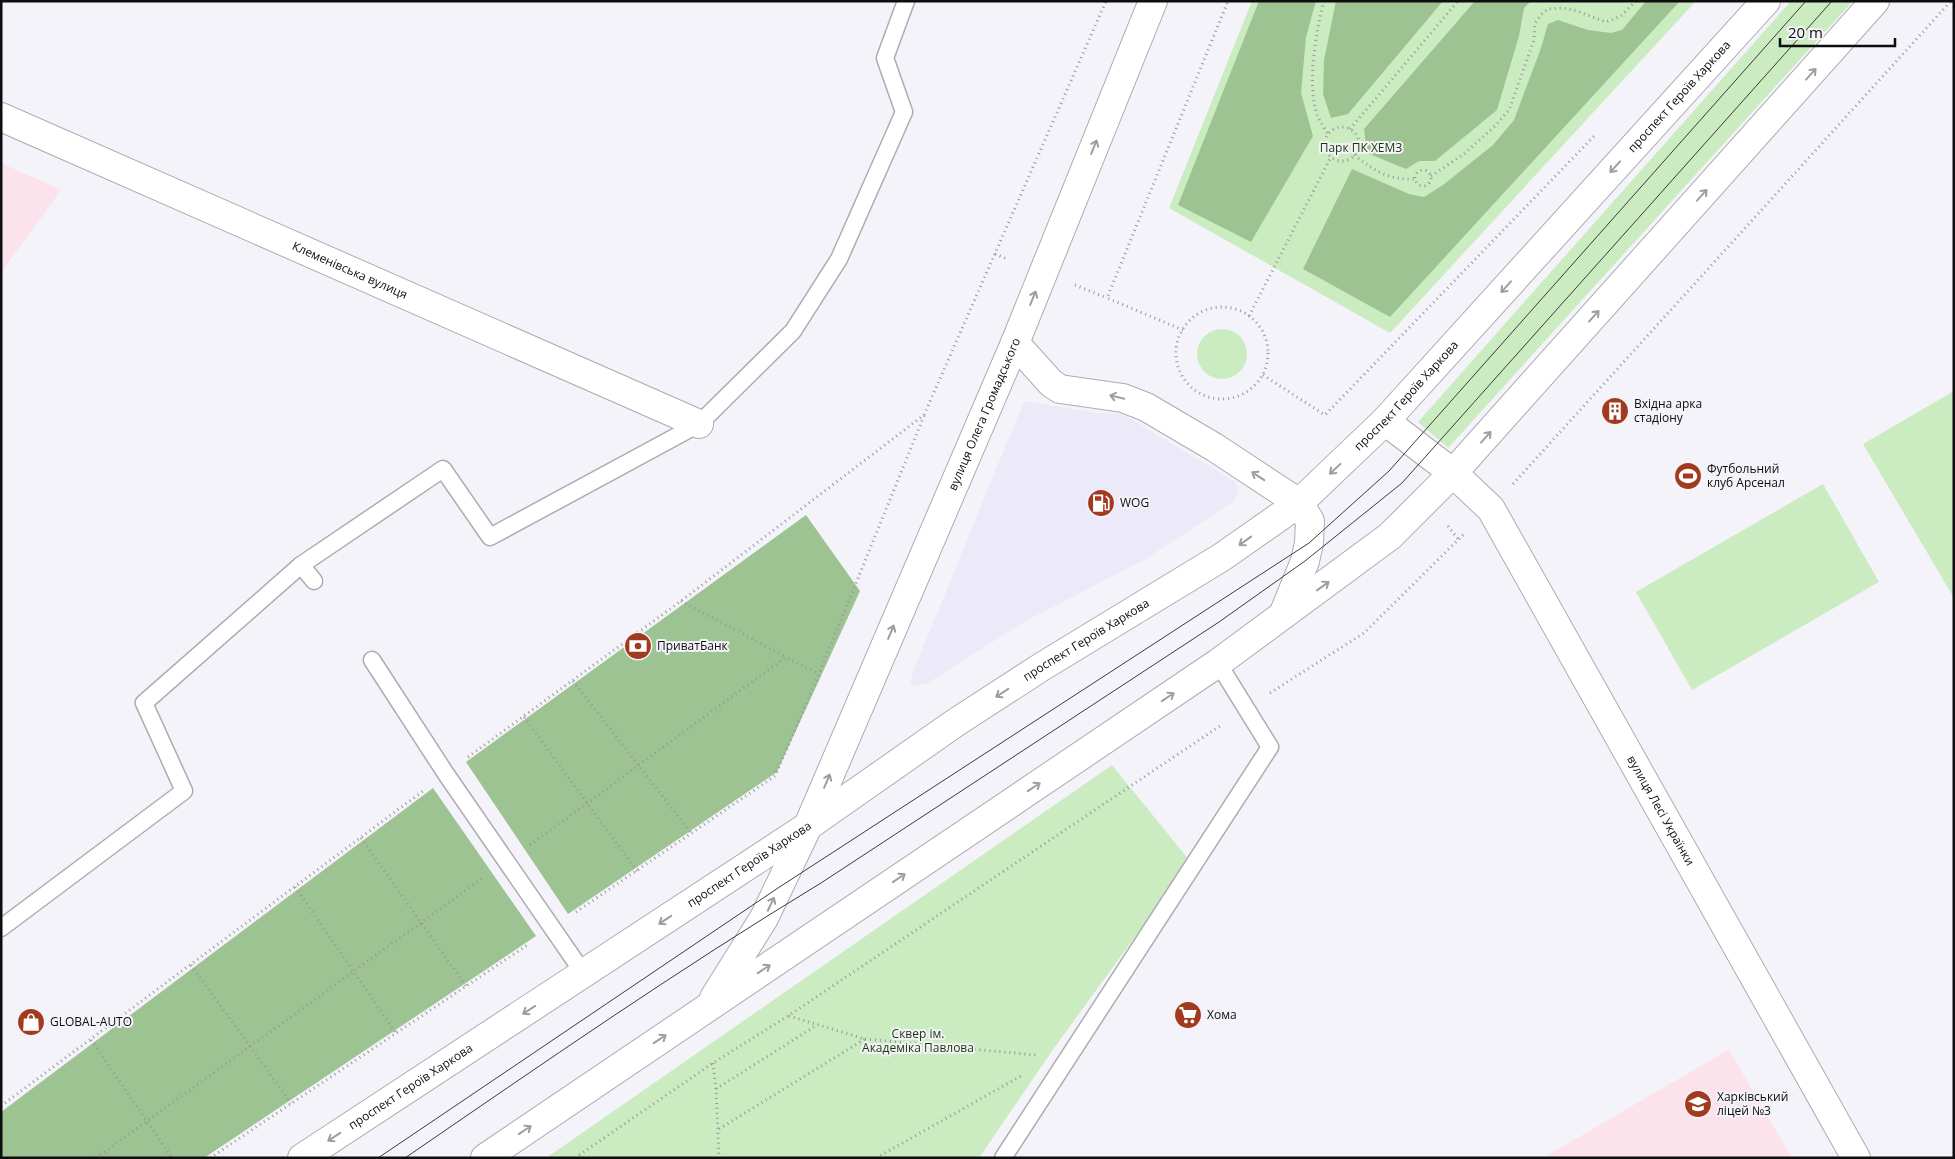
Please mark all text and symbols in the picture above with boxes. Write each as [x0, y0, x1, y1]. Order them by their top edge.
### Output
scale bar [1780, 15, 1895, 47]
text: 20 m [1788, 22, 1823, 42]
street label: проспект Героїв Харкова [1624, 37, 1734, 156]
one-way arrow [1805, 67, 1816, 80]
park label: Парк ПК ХЕМЗ [1320, 139, 1402, 156]
one-way arrow [1090, 140, 1099, 155]
one-way arrow [1610, 160, 1621, 173]
one-way arrow [1696, 188, 1708, 201]
street label: Клеменівська вулиця [290, 237, 410, 303]
one-way arrow [1500, 280, 1512, 293]
one-way arrow [1029, 291, 1038, 306]
one-way arrow [1588, 309, 1600, 322]
street label: вулиця Олега Громадського [944, 335, 1024, 493]
street label: проспект Героїв Харкова [1350, 337, 1462, 454]
one-way arrow [1109, 392, 1125, 401]
place label: Вхідна арка стадіону [1634, 395, 1702, 426]
building icon: Вхідна арка стадіону [1600, 396, 1630, 426]
one-way arrow [1480, 430, 1491, 443]
place label: Футбольний клуб Арсенал [1707, 460, 1785, 491]
sports icon: Футбольний клуб Арсенал [1673, 461, 1703, 491]
one-way arrow [1329, 463, 1341, 475]
one-way arrow [1251, 471, 1265, 481]
fuel station icon: WOG [1086, 488, 1116, 518]
place label: WOG [1120, 494, 1149, 511]
one-way arrow [1238, 536, 1252, 546]
one-way arrow [1315, 581, 1329, 591]
street label: проспект Героїв Харкова [1019, 594, 1152, 685]
one-way arrow [886, 625, 896, 640]
bank icon: ПриватБанк [623, 631, 653, 661]
place label: ПриватБанк [657, 637, 729, 654]
one-way arrow [995, 688, 1009, 698]
one-way arrow [1161, 692, 1175, 702]
street label: вулиця Лесі Українки [1623, 752, 1699, 869]
one-way arrow [822, 774, 832, 789]
one-way arrow [1026, 782, 1040, 792]
street label: проспект Героїв Харкова [684, 817, 815, 911]
one-way arrow [892, 873, 906, 883]
one-way arrow [766, 897, 776, 912]
one-way arrow [658, 916, 672, 926]
one-way arrow [757, 964, 771, 974]
supermarket icon: Хома [1173, 1000, 1203, 1030]
one-way arrow [522, 1004, 536, 1015]
place label: Хома [1207, 1006, 1237, 1023]
shop icon: GLOBAL-AUTO [16, 1007, 46, 1037]
place label: GLOBAL-AUTO [50, 1013, 132, 1030]
park label: Сквер ім. Академіка Павлова [862, 1025, 974, 1056]
one-way arrow [652, 1034, 666, 1044]
street label: проспект Героїв Харкова [345, 1039, 476, 1133]
place label: Харківський ліцей №3 [1717, 1088, 1788, 1119]
school or university icon: Харківський ліцей №3 [1683, 1089, 1713, 1119]
one-way arrow [518, 1125, 532, 1136]
one-way arrow [327, 1131, 341, 1142]

